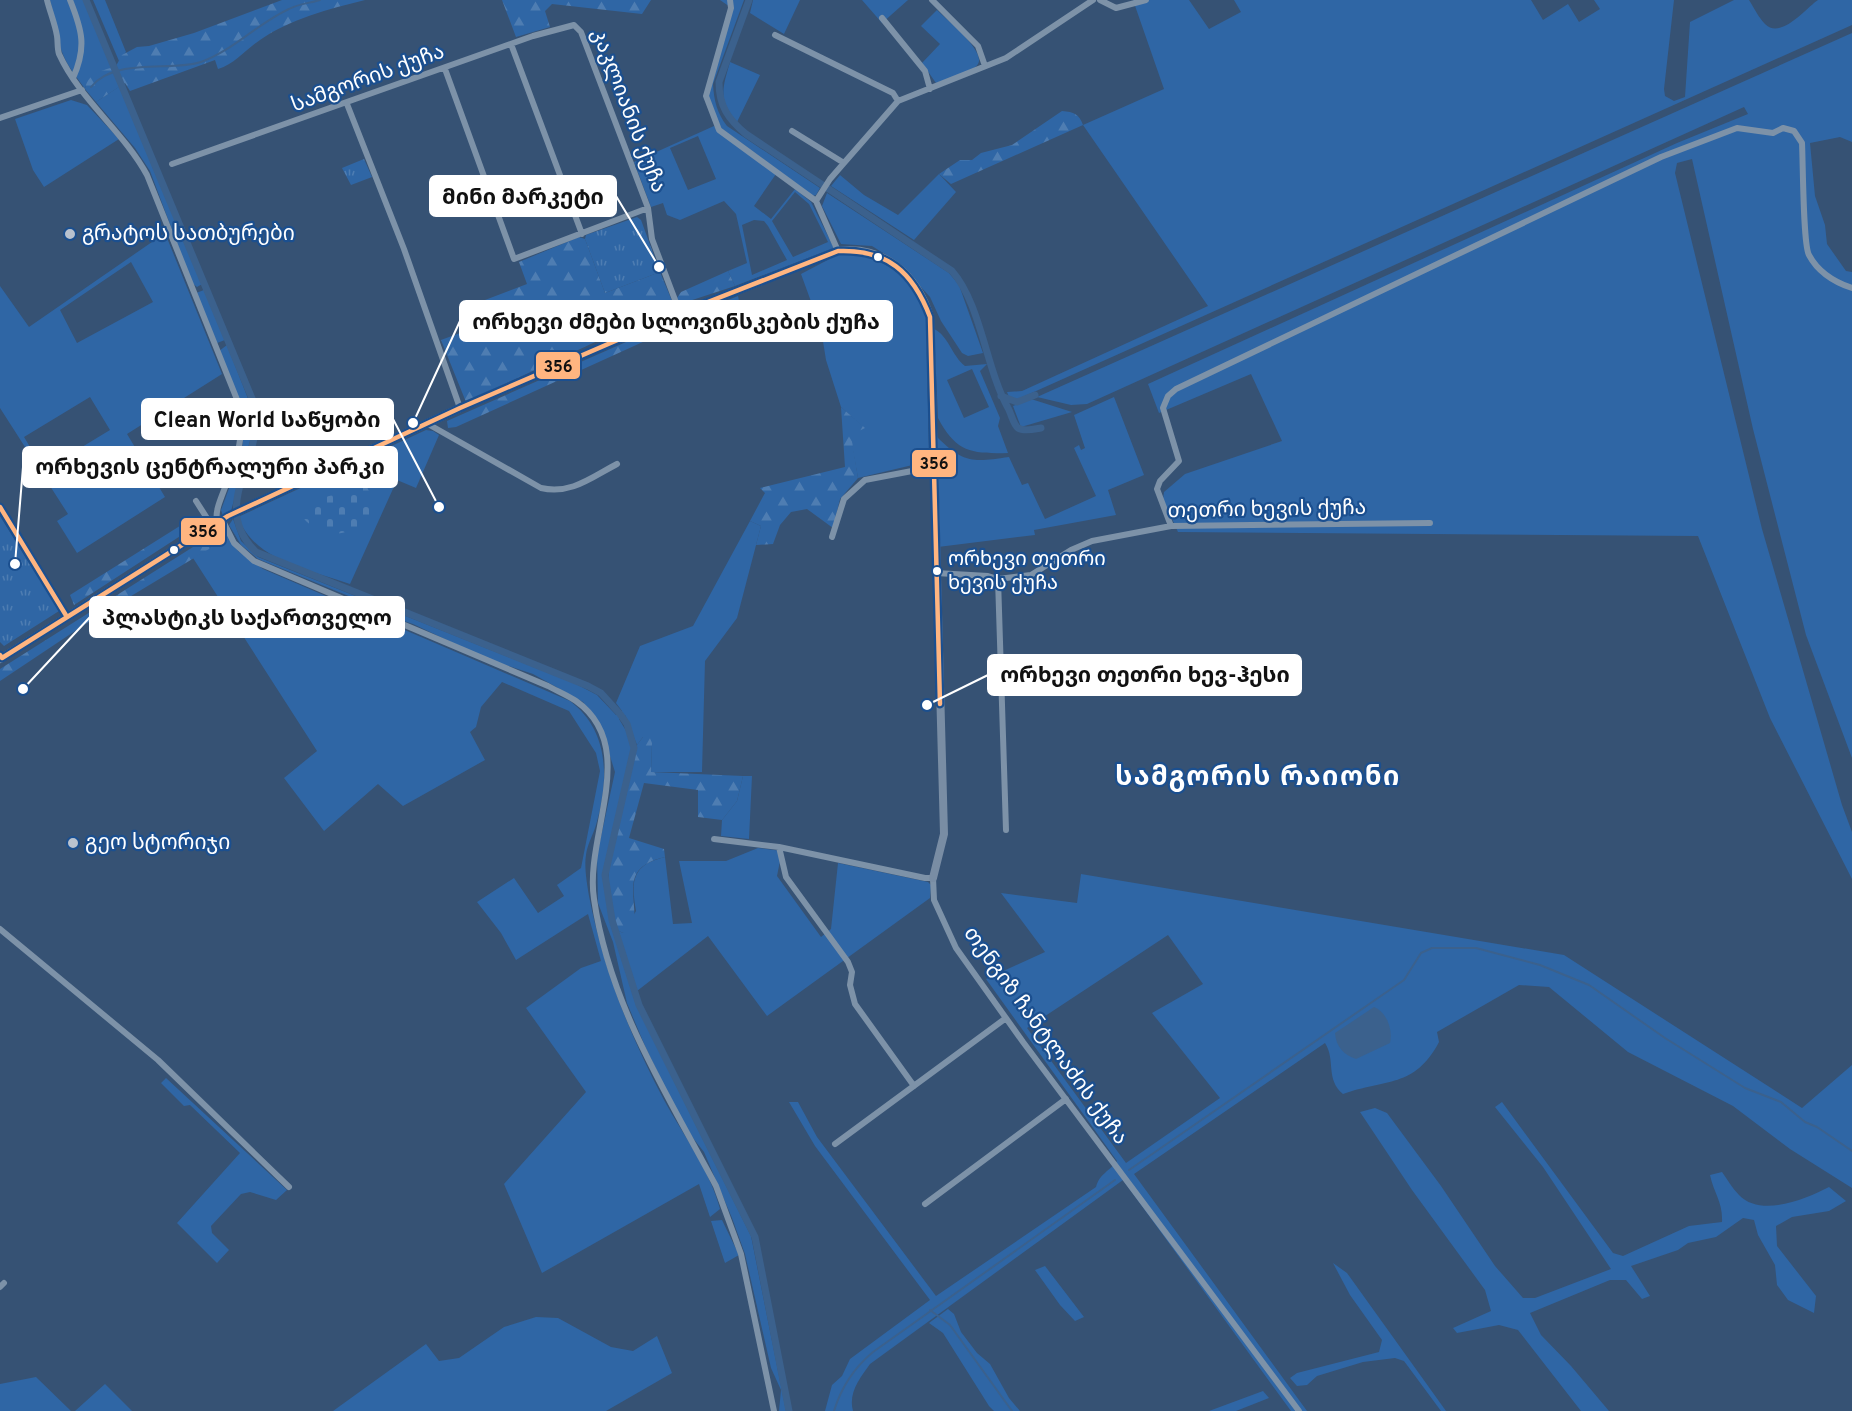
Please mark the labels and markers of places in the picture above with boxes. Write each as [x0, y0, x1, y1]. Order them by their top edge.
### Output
callout: მინი მარკეტი [430, 176, 616, 216]
place label: გრატოს სათბურები [82, 221, 295, 248]
marker: გრატოს სათბურები [63, 227, 77, 241]
unlabelled marker [872, 251, 884, 263]
callout: ორხევი ძმები სლოვინსკების ქუჩა [460, 301, 892, 341]
callout: Clean World საწყობი [142, 399, 393, 439]
callout: ორხევის ცენტრალური პარკი [23, 447, 397, 487]
unlabelled marker [168, 544, 180, 556]
place label: ორხევი თეთრი ხევის ქუჩა [948, 547, 1106, 597]
marker: ორხევი თეთრი ხევის ქუჩა [931, 565, 943, 577]
callout: პლასტიკს საქართველო [90, 597, 404, 637]
callout: ორხევი თეთრი ხევ-ჰესი [988, 655, 1301, 695]
place label: გეო სტორიჯი [85, 830, 230, 857]
marker: გეო სტორიჯი [66, 836, 80, 850]

